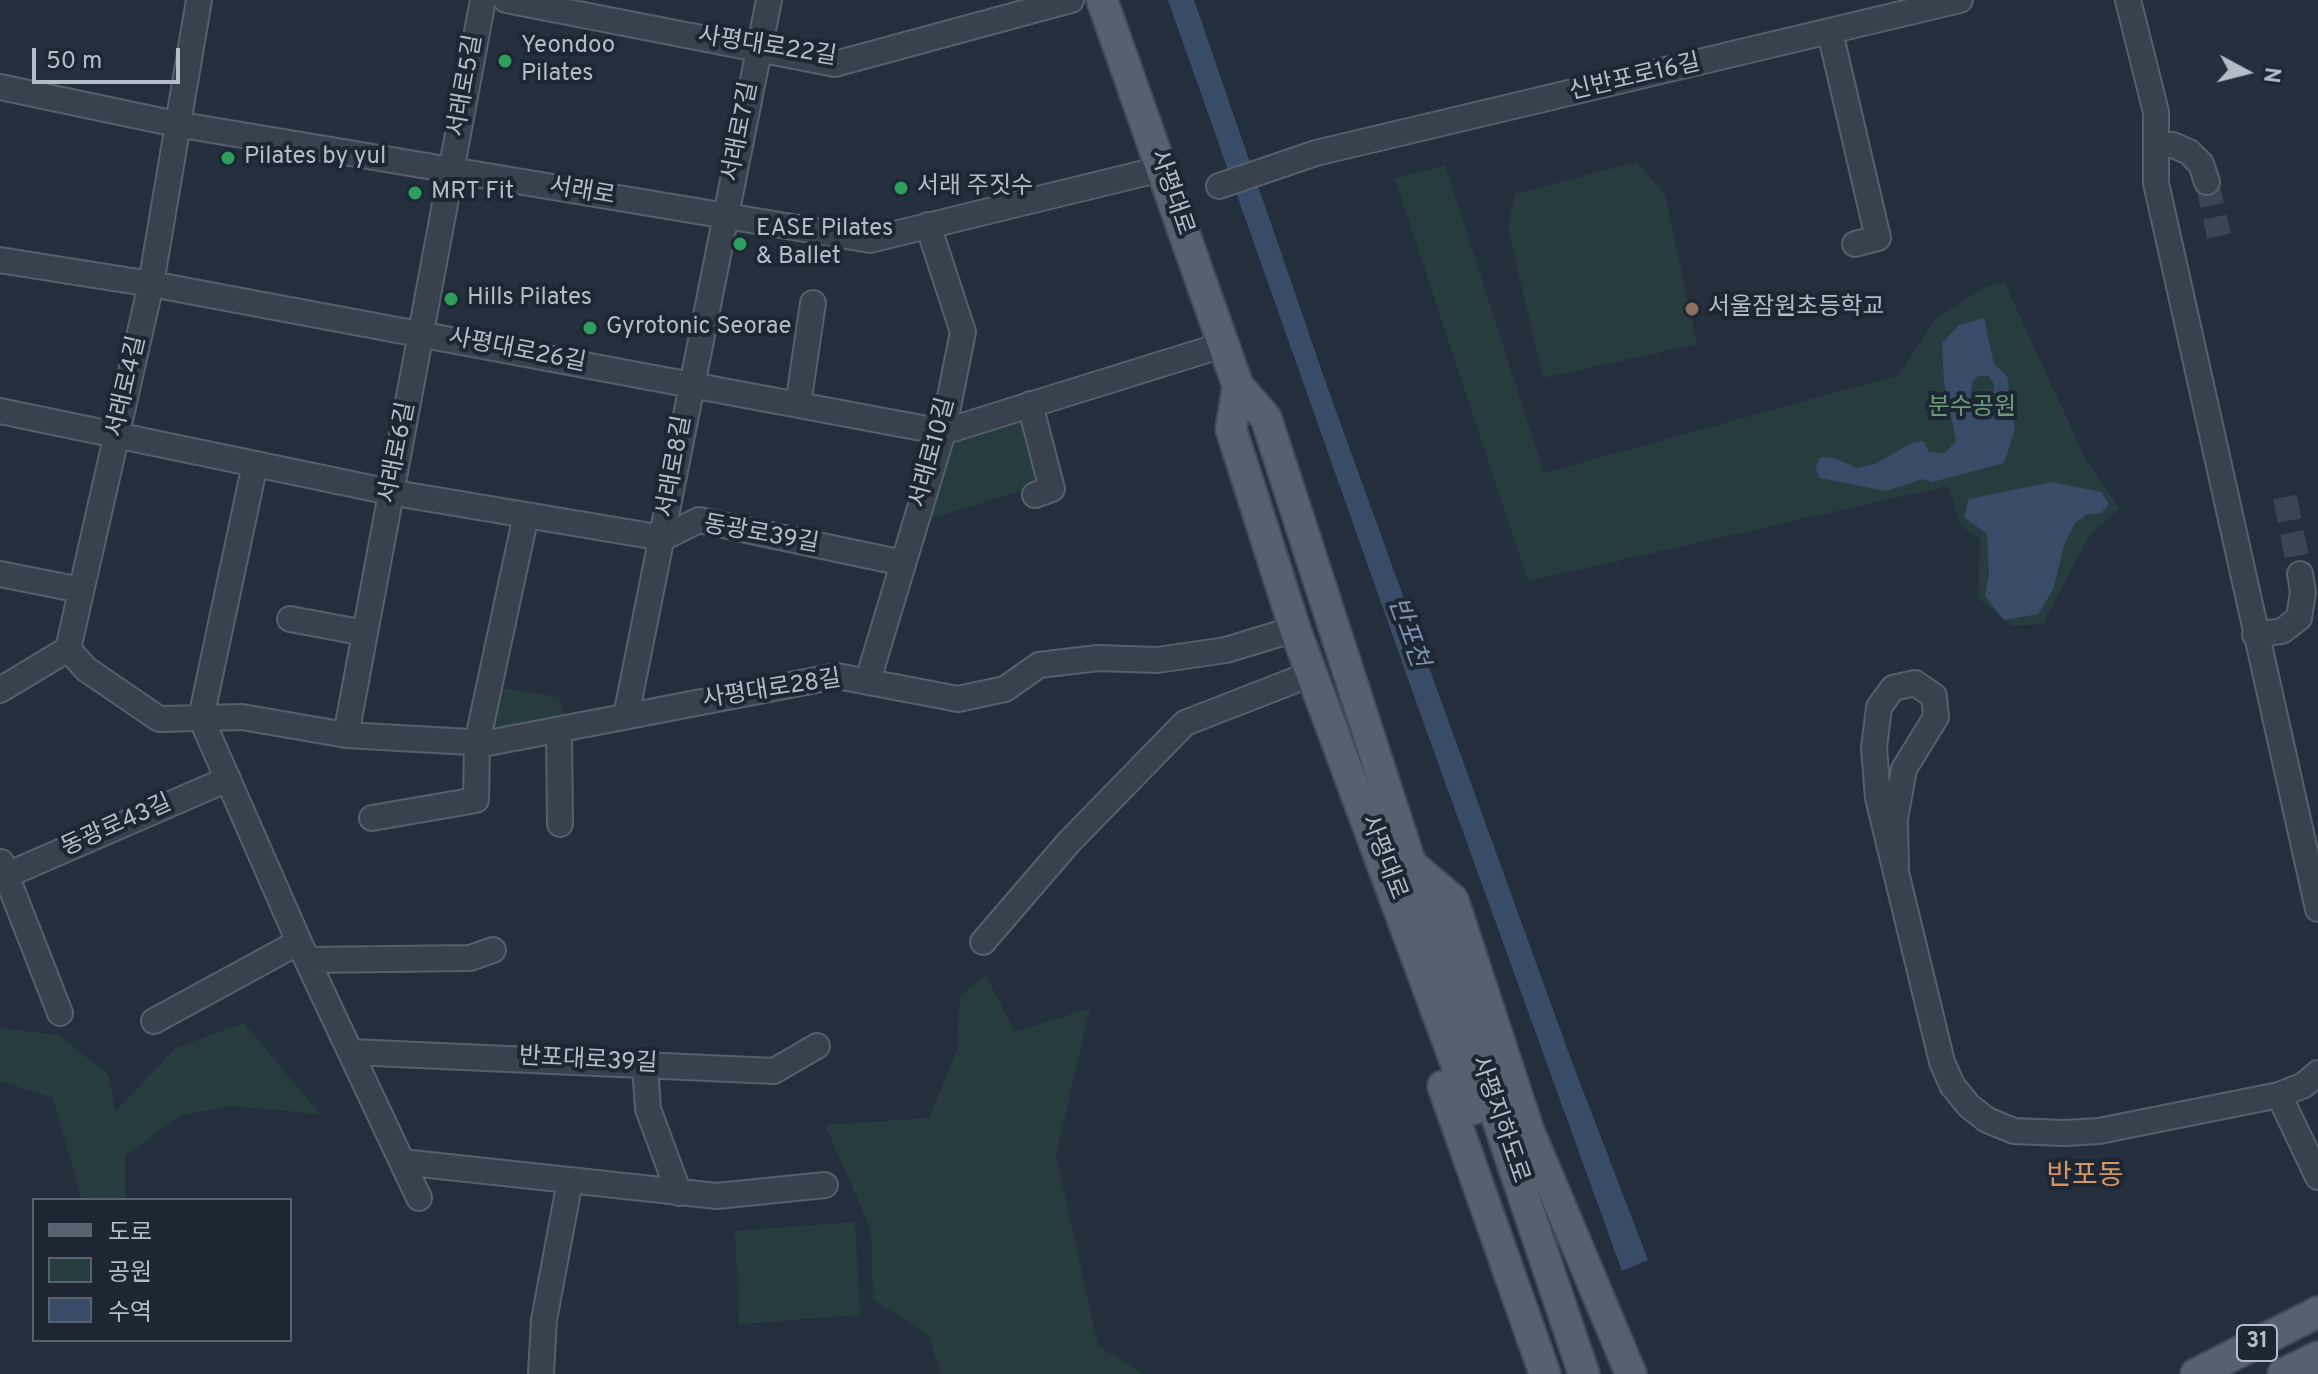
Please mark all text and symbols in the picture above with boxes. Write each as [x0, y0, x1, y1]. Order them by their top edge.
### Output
street label: 사평대로22길 [696, 23, 838, 73]
scale bar [36, 32, 184, 82]
north arrow [2206, 32, 2286, 112]
street label: 서래로5길 [444, 33, 490, 139]
place label: Yeondoo Pilates [521, 33, 615, 89]
text: 50 m [46, 47, 102, 77]
street label: 신반포로16길 [1567, 50, 1703, 108]
marker: Yeondoo Pilates [496, 52, 514, 70]
text: N [2256, 65, 2285, 84]
street label: 서래로7길 [718, 80, 766, 184]
place label: Pilates by yul [244, 144, 386, 172]
street label: 사평대로 [1142, 147, 1198, 239]
marker: Pilates by yul [219, 149, 237, 167]
street label: 서래로 [547, 173, 617, 213]
place label: 서래 주짓수 [917, 174, 1033, 202]
place label: MRT Fit [431, 179, 514, 207]
marker: 서래 주짓수 [892, 179, 910, 197]
marker: MRT Fit [406, 184, 424, 202]
place label: EASE Pilates & Ballet [756, 216, 893, 272]
marker: EASE Pilates & Ballet [731, 235, 749, 253]
place label: Hills Pilates [467, 285, 592, 313]
marker: Hills Pilates [442, 290, 460, 308]
place label: 서울잠원초등학교 [1708, 295, 1885, 323]
marker: 서울잠원초등학교 [1683, 300, 1701, 318]
place label: Gyrotonic Seorae [606, 314, 792, 342]
marker: Gyrotonic Seorae [581, 319, 599, 337]
street label: 사평대로26길 [446, 325, 588, 379]
street label: 서래로4길 [102, 333, 154, 441]
street label: 서래로10길 [906, 395, 962, 511]
park label: 분수공원 [1928, 395, 2016, 423]
street label: 서래로6길 [375, 400, 423, 506]
street label: 서래로8길 [653, 414, 699, 520]
street label: 동광로39길 [701, 512, 821, 560]
water label: 반포천 [1379, 594, 1433, 672]
street label: 사평대로28길 [701, 666, 843, 716]
street label: 동광로43길 [57, 790, 177, 864]
street label: 사평대로 [1353, 812, 1411, 904]
street label: 반포대로39길 [518, 1044, 658, 1080]
street label: 사평지하도로 [1463, 1053, 1533, 1187]
district label: 반포동 [2046, 1161, 2124, 1195]
legend [32, 1198, 292, 1342]
text: 도로 [108, 1219, 152, 1249]
text: 공원 [108, 1259, 152, 1289]
text: 수역 [108, 1299, 152, 1329]
road number: 31 [2237, 1325, 2277, 1361]

